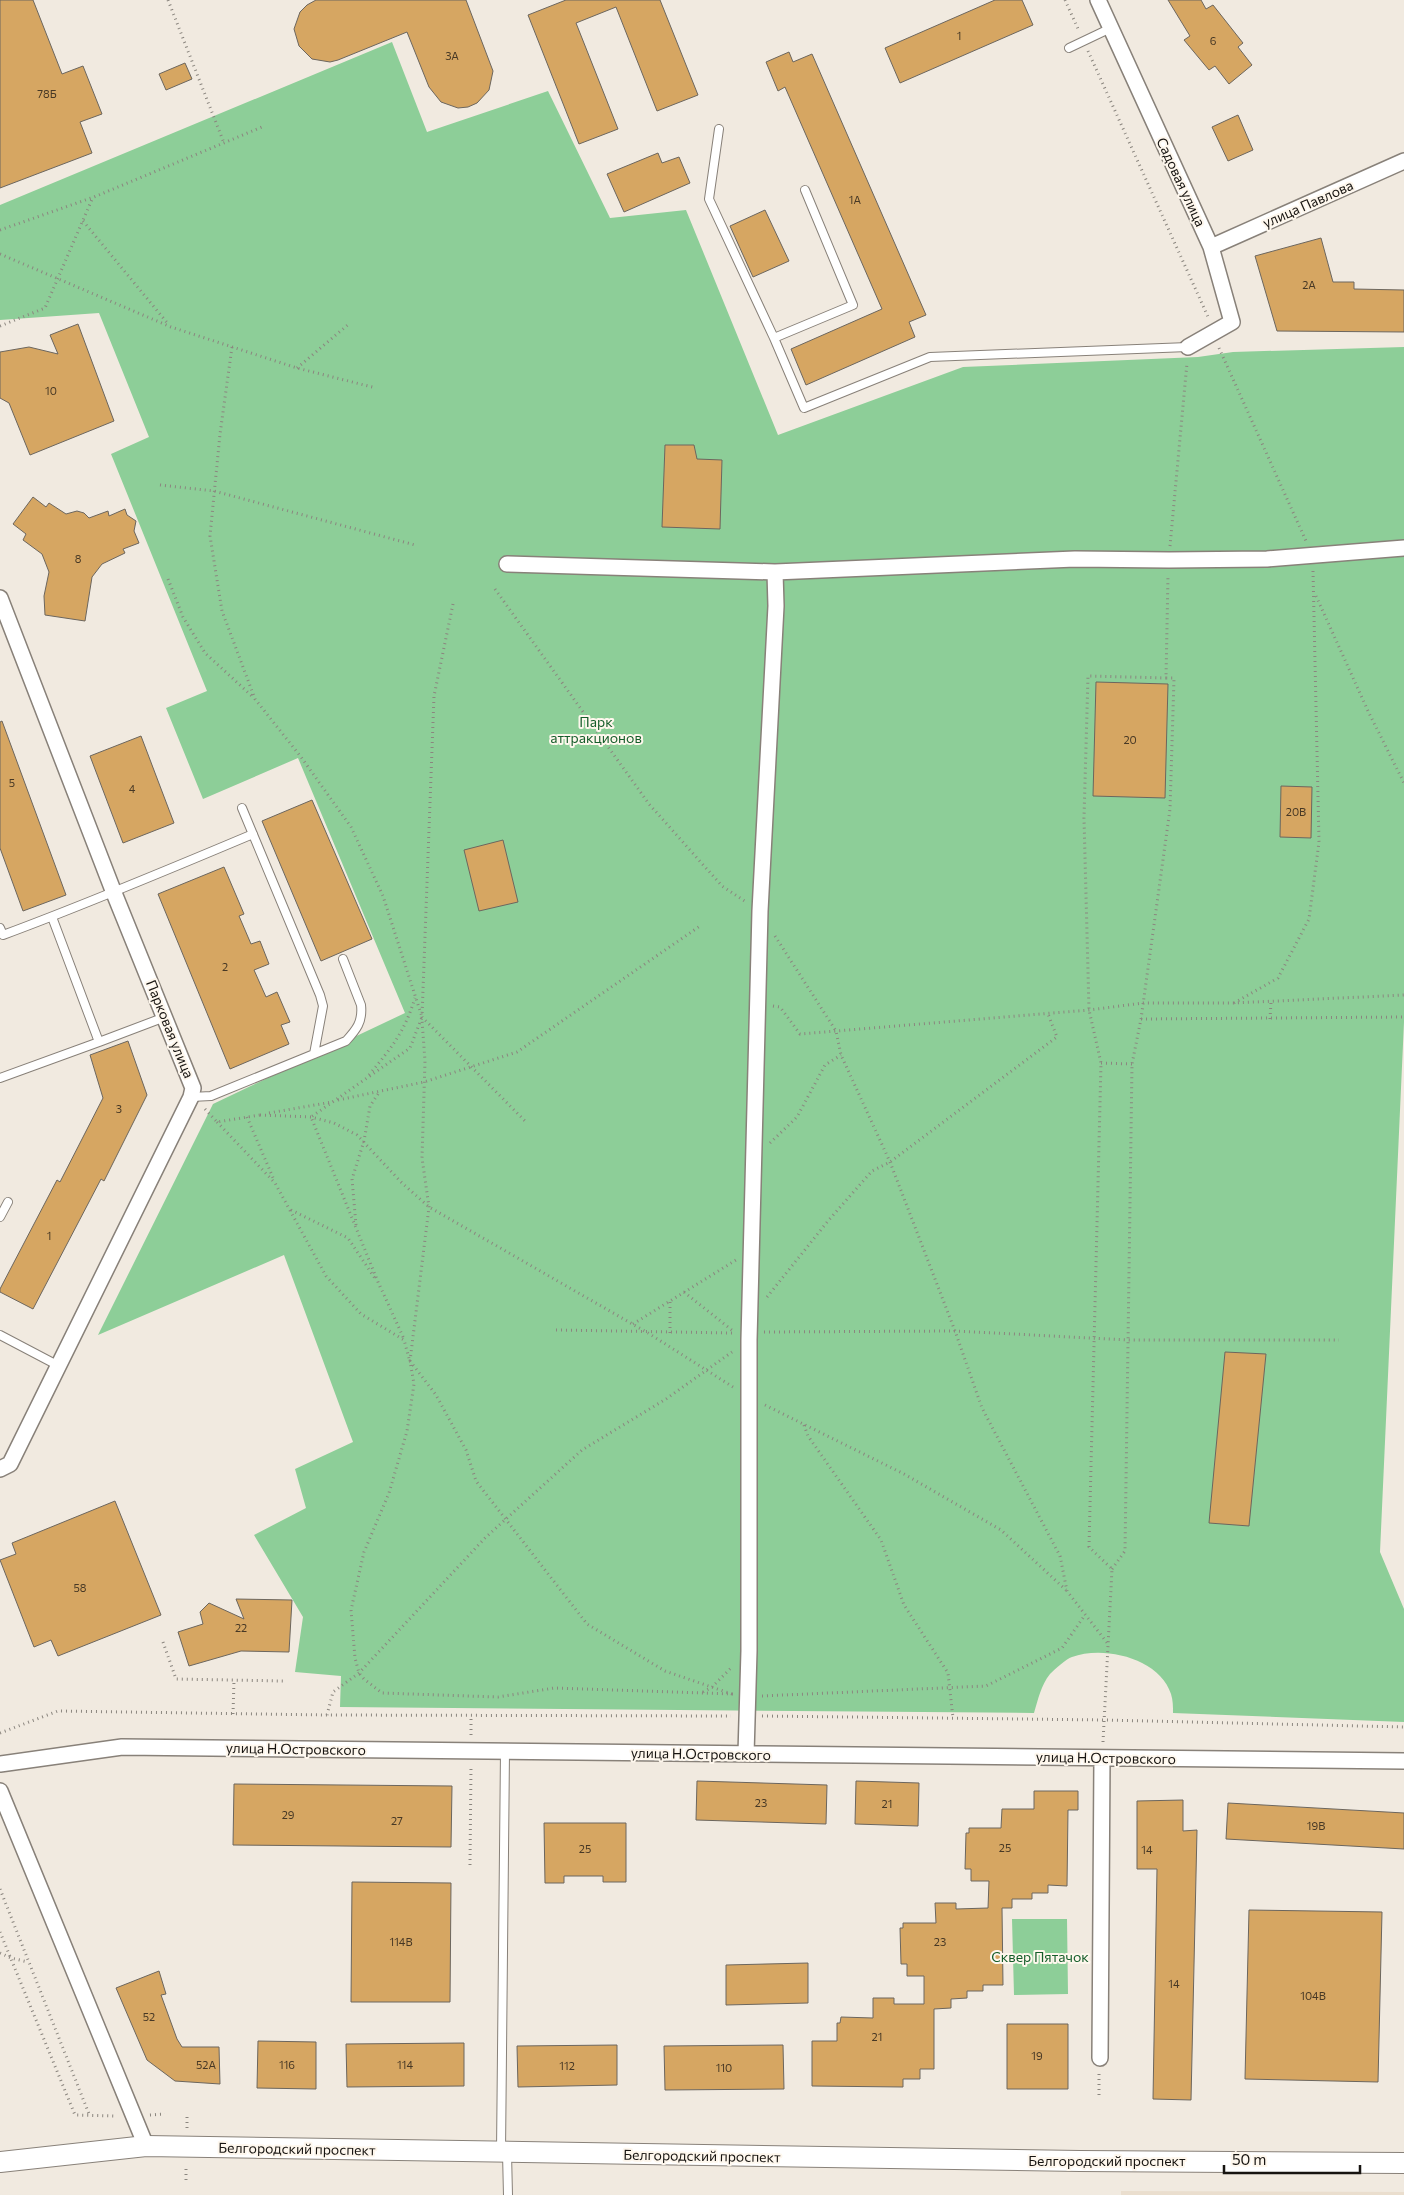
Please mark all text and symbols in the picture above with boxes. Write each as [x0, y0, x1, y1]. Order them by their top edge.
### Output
house number: 1 [957, 29, 961, 42]
house number: 6 [1210, 34, 1217, 47]
house number: 3А [445, 49, 459, 62]
house number: 78Б [37, 87, 57, 100]
street label: Садовая улица [1153, 134, 1210, 229]
street label: улица Павлова [1260, 176, 1356, 231]
house number: 1А [849, 193, 862, 206]
house number: 2А [1302, 278, 1316, 291]
house number: 10 [45, 384, 57, 397]
house number: 8 [75, 552, 82, 565]
park label: Парк аттракционов [550, 713, 642, 746]
house number: 20 [1123, 733, 1137, 746]
house number: 5 [9, 776, 15, 789]
house number: 4 [129, 782, 136, 795]
house number: 20В [1286, 805, 1306, 818]
house number: 2 [222, 960, 228, 973]
street label: Парковая улица [143, 977, 198, 1080]
house number: 3 [116, 1102, 122, 1115]
house number: 1 [47, 1229, 51, 1242]
house number: 58 [74, 1581, 87, 1594]
house number: 22 [235, 1621, 247, 1634]
street label: улица Н.Островского [226, 1739, 366, 1758]
street label: улица Н.Островского [631, 1744, 771, 1763]
street label: улица Н.Островского [1036, 1748, 1176, 1767]
house number: 23 [755, 1796, 767, 1809]
house number: 21 [882, 1797, 892, 1810]
house number: 29 [282, 1808, 295, 1821]
house number: 27 [391, 1814, 403, 1827]
house number: 19В [1307, 1819, 1325, 1832]
house number: 25 [999, 1841, 1011, 1854]
house number: 25 [579, 1842, 591, 1855]
house number: 14 [1141, 1843, 1153, 1856]
house number: 114В [389, 1935, 413, 1948]
house number: 23 [934, 1935, 946, 1948]
park label: Сквер Пятачок [991, 1948, 1089, 1965]
house number: 14 [1168, 1977, 1180, 1990]
house number: 104В [1300, 1989, 1326, 2002]
house number: 52 [143, 2010, 155, 2023]
house number: 21 [872, 2030, 882, 2043]
house number: 19 [1031, 2049, 1043, 2062]
house number: 52А [196, 2058, 216, 2071]
house number: 116 [279, 2058, 295, 2071]
house number: 114 [397, 2058, 413, 2071]
house number: 112 [559, 2059, 575, 2072]
house number: 110 [716, 2061, 732, 2074]
street label: Белгородский проспект [218, 2139, 376, 2158]
scale bar [1224, 2142, 1360, 2174]
street label: Белгородский проспект [623, 2146, 781, 2165]
text: 50 m [1232, 2150, 1266, 2168]
street label: Белгородский проспект [1028, 2152, 1186, 2169]

